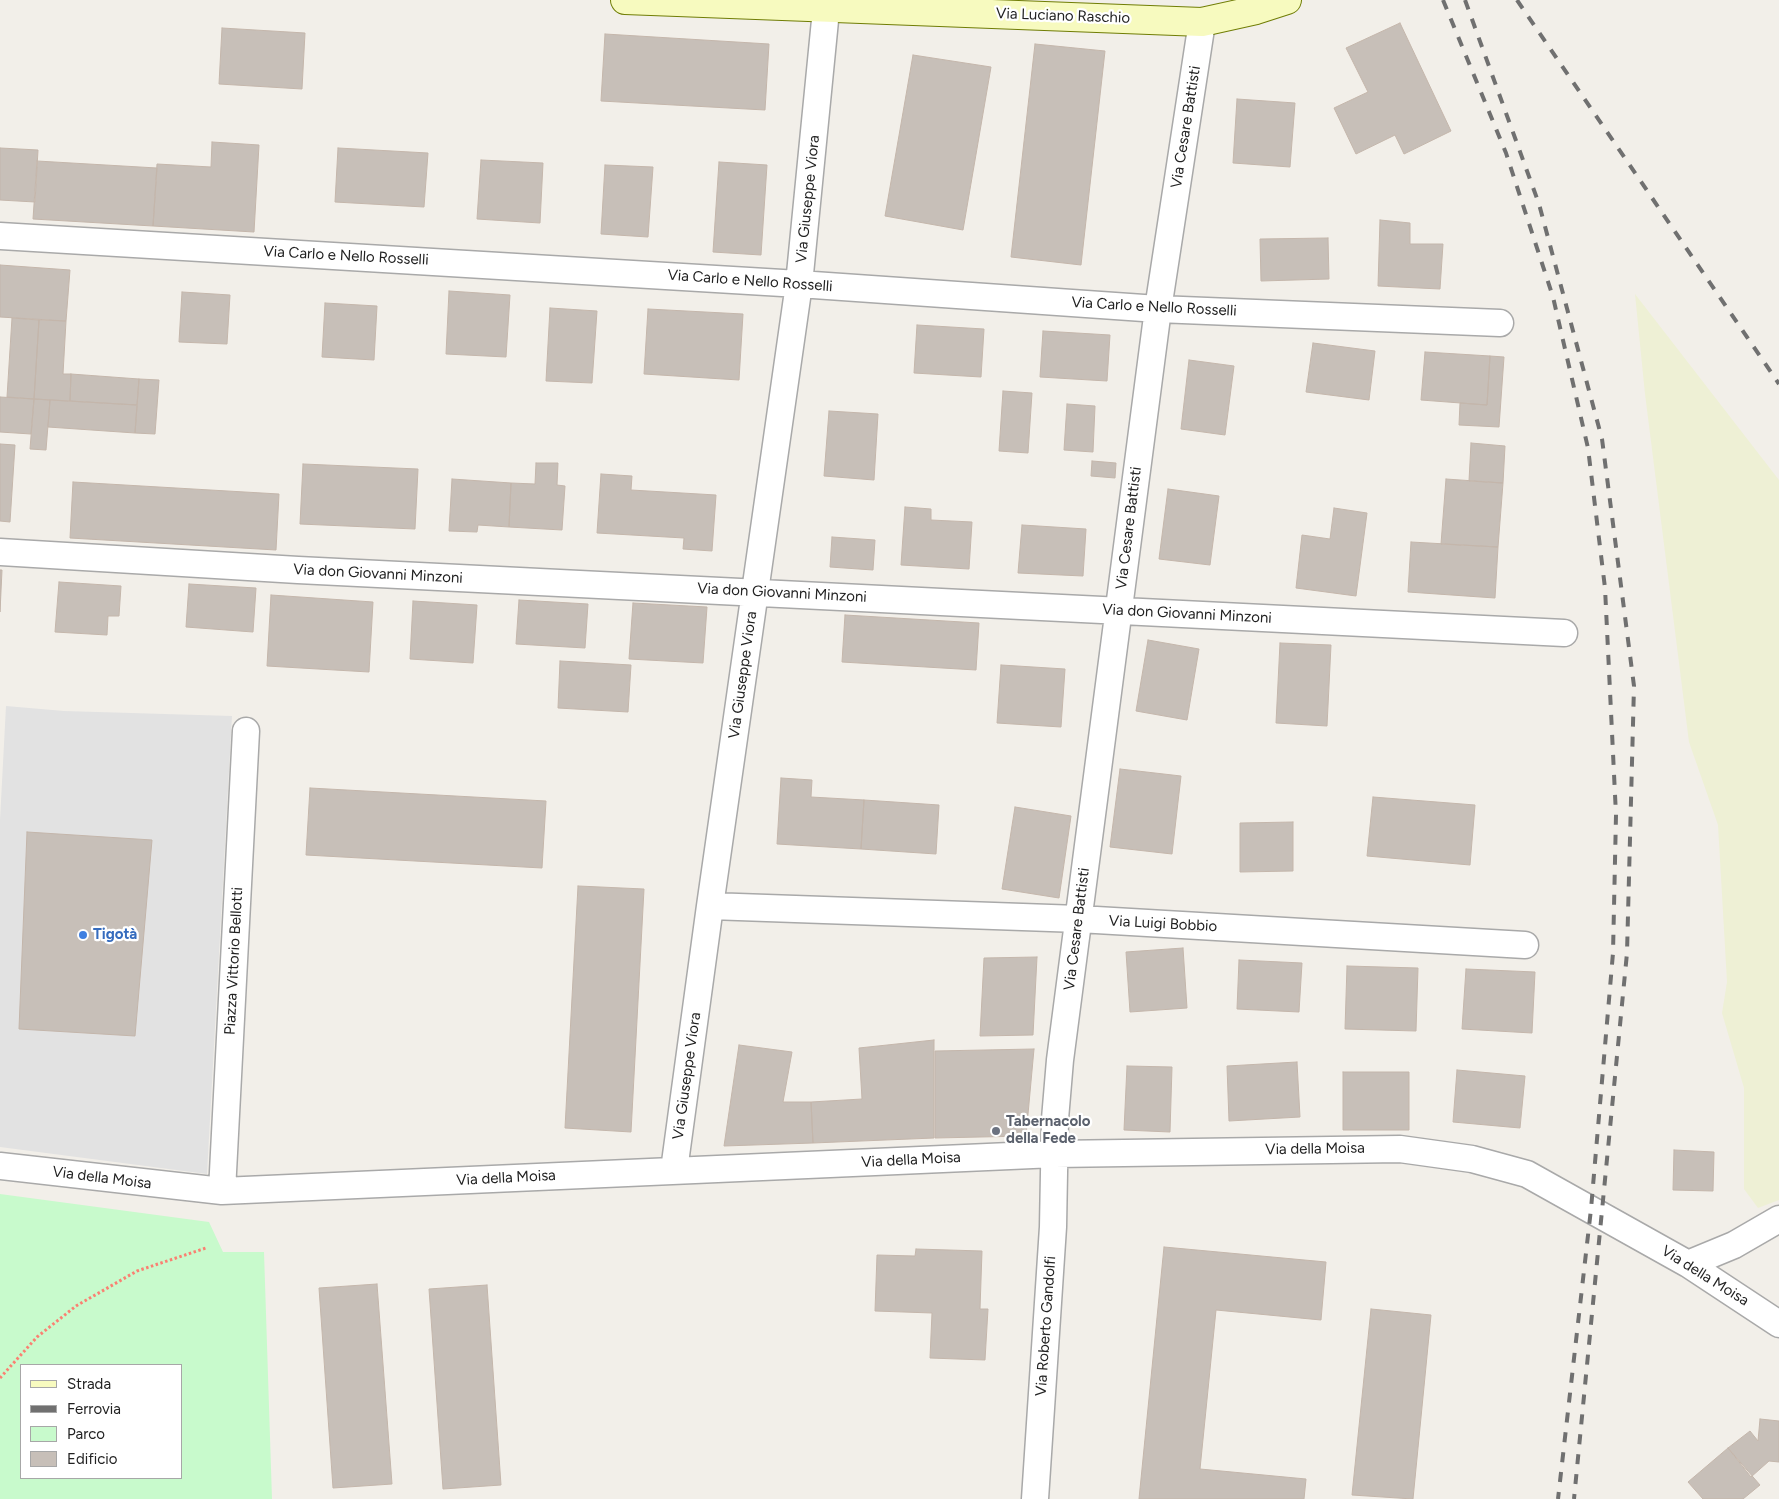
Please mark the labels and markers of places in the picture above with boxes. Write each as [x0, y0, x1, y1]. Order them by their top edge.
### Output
place label: Tigotà [93, 926, 137, 944]
marker: Tigotà [77, 929, 89, 941]
place label: Tabernacolo della Fede [1006, 1113, 1091, 1148]
marker: Tabernacolo della Fede [990, 1125, 1002, 1137]

